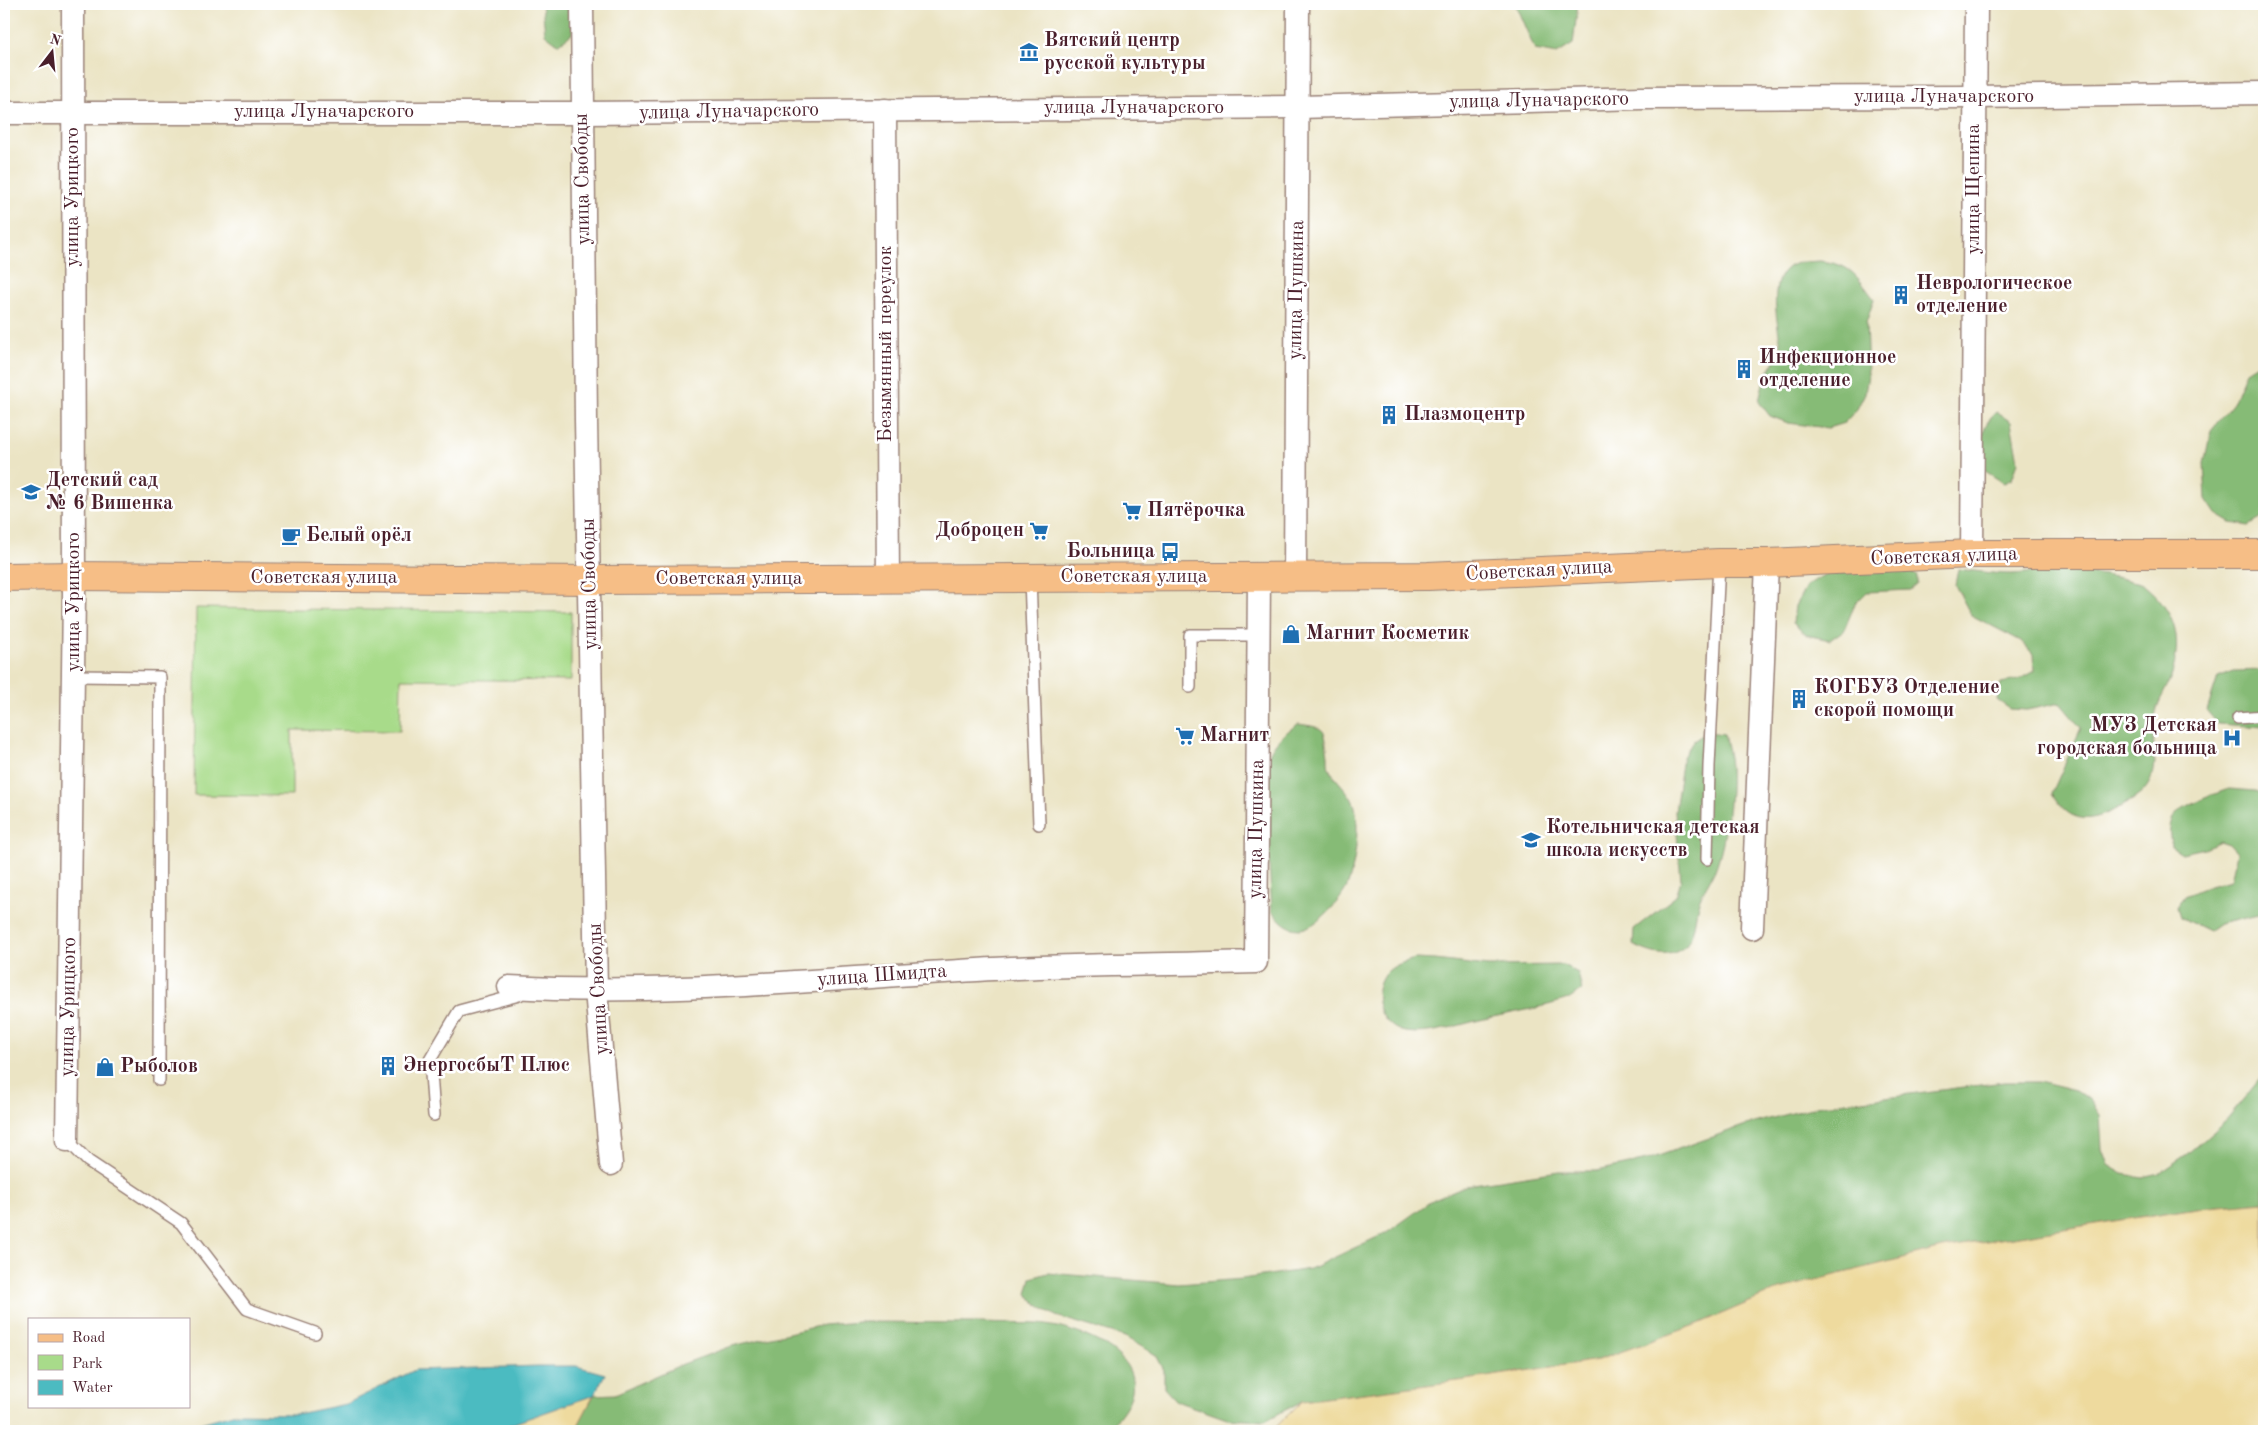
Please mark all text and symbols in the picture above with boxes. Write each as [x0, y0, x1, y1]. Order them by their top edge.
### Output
north arrow [28, 28, 78, 78]
place label: Вятский центр русской культуры [1044, 31, 1206, 74]
text: N [48, 32, 63, 49]
museum icon: Вятский центр русской культуры [1018, 41, 1040, 63]
street label: улица Луначарского [1854, 87, 2034, 107]
street label: улица Луначарского [1449, 89, 1629, 113]
street label: улица Луначарского [1044, 98, 1224, 118]
street label: улица Луначарского [639, 100, 819, 124]
street label: улица Луначарского [234, 102, 414, 122]
street label: улица Свободы [572, 113, 594, 245]
street label: улица Щепина [1964, 123, 1984, 254]
street label: улица Урицкого [63, 127, 83, 267]
street label: улица Пушкина [1286, 220, 1308, 360]
street label: Безымянный переулок [876, 246, 896, 442]
place label: Неврологическое отделение [1916, 274, 2072, 317]
building icon: Неврологическое отделение [1890, 284, 1912, 306]
place label: Инфекционное отделение [1759, 348, 1896, 391]
building icon: Инфекционное отделение [1733, 358, 1755, 380]
building icon: Плазмоцентр [1378, 404, 1400, 426]
place label: Плазмоцентр [1404, 405, 1525, 425]
place label: Детский сад № 6 Вишенка [46, 471, 173, 514]
school or university icon: Детский сад № 6 Вишенка [20, 481, 42, 503]
supermarket icon: Пятёрочка [1121, 500, 1143, 522]
place label: Пятёрочка [1147, 501, 1245, 521]
street label: улица Свободы [579, 518, 601, 650]
supermarket icon: Доброцен [1028, 520, 1050, 542]
place label: Доброцен [936, 521, 1024, 541]
cafe icon: Белый орёл [280, 525, 302, 547]
place label: Белый орёл [306, 526, 412, 546]
street label: улица Урицкого [64, 532, 84, 672]
bus stop icon: Больница [1159, 541, 1181, 563]
place label: Больница [1067, 542, 1155, 562]
street label: Советская улица [1870, 544, 2018, 570]
street label: Советская улица [1465, 557, 1613, 585]
street label: Советская улица [1060, 567, 1208, 587]
street label: Советская улица [250, 568, 398, 588]
street label: Советская улица [655, 569, 803, 589]
shop icon: Магнит Косметик [1280, 623, 1302, 645]
place label: Магнит Косметик [1306, 624, 1469, 644]
place label: КОГБУЗ Отделение скорой помощи [1814, 678, 2000, 721]
building icon: КОГБУЗ Отделение скорой помощи [1788, 688, 1810, 710]
place label: МУЗ Детская городская больница [2037, 716, 2217, 759]
supermarket icon: Магнит [1174, 725, 1196, 747]
place label: Магнит [1200, 726, 1269, 746]
hospital icon: МУЗ Детская городская больница [2221, 727, 2243, 749]
street label: улица Пушкина [1246, 759, 1268, 899]
place label: Котельничская детская школа искусств [1546, 818, 1760, 861]
school or university icon: Котельничская детская школа искусств [1520, 829, 1542, 851]
street label: улица Свободы [586, 923, 612, 1055]
street label: улица Урицкого [58, 937, 80, 1077]
street label: улица Шмидта [816, 961, 948, 991]
building icon: ЭнергосбыТ Плюс [377, 1055, 399, 1077]
shop icon: Рыболов [94, 1056, 116, 1078]
place label: ЭнергосбыТ Плюс [403, 1056, 570, 1076]
place label: Рыболов [120, 1057, 198, 1077]
legend [28, 1318, 190, 1408]
text: Road [72, 1331, 106, 1346]
text: Park [72, 1357, 103, 1372]
text: Water [72, 1381, 113, 1396]

